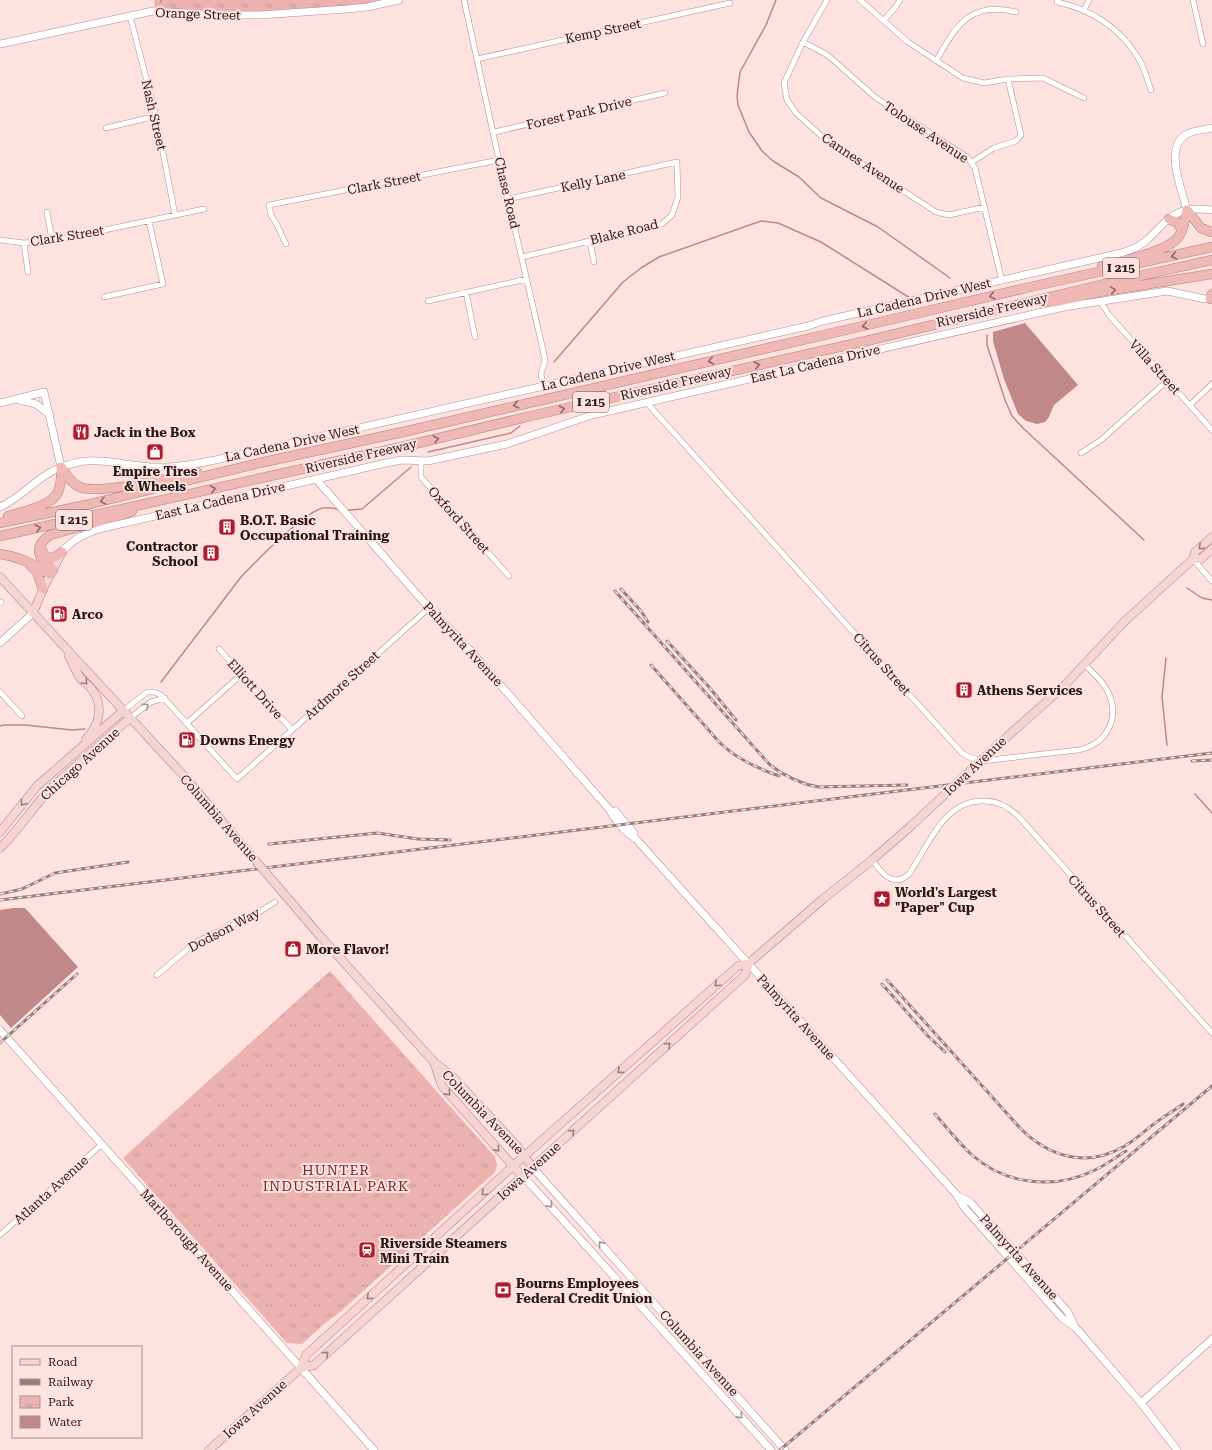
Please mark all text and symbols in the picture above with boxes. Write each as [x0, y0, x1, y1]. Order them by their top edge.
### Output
street label: Orange Street [155, 5, 241, 23]
street label: Kemp Street [564, 16, 642, 46]
street label: Nash Street [139, 78, 169, 152]
street label: Forest Park Drive [525, 94, 633, 132]
street label: Tolouse Avenue [881, 98, 971, 166]
street label: Cannes Avenue [819, 130, 907, 196]
street label: Chase Road [491, 156, 523, 231]
street label: Kelly Lane [559, 167, 627, 195]
street label: Clark Street [346, 168, 422, 197]
street label: Blake Road [588, 216, 660, 248]
street label: Clark Street [29, 223, 105, 249]
one-way arrow [1171, 252, 1177, 260]
road number: I 215 [1103, 258, 1139, 278]
street label: La Cadena Drive West [856, 275, 993, 321]
one-way arrow [1110, 286, 1116, 295]
street label: Riverside Freeway [935, 290, 1050, 330]
one-way arrow [989, 291, 995, 299]
one-way arrow [862, 321, 869, 329]
street label: Villa Street [1126, 336, 1184, 398]
street label: East La Cadena Drive [749, 342, 881, 386]
street label: La Cadena Drive West [540, 348, 677, 394]
one-way arrow [708, 356, 715, 364]
one-way arrow [753, 361, 760, 370]
street label: Riverside Freeway [619, 363, 734, 403]
road number: I 215 [573, 392, 609, 412]
one-way arrow [513, 401, 520, 409]
one-way arrow [559, 405, 565, 413]
street label: La Cadena Drive West [223, 421, 361, 465]
restaurant icon: Jack in the Box [71, 422, 91, 442]
place label: Jack in the Box [94, 425, 196, 440]
one-way arrow [432, 435, 439, 444]
street label: Riverside Freeway [304, 436, 419, 476]
shop icon: Empire Tires & Wheels [145, 442, 165, 462]
place label: Empire Tires & Wheels [113, 464, 198, 494]
street label: East La Cadena Drive [154, 479, 286, 523]
street label: Oxford Street [425, 483, 493, 557]
one-way arrow [210, 486, 216, 494]
one-way arrow [100, 496, 107, 505]
road number: I 215 [56, 510, 92, 530]
place label: B.O.T. Basic Occupational Training [240, 513, 389, 543]
building icon: B.O.T. Basic Occupational Training [217, 517, 237, 537]
one-way arrow [35, 524, 41, 532]
place label: Contractor School [126, 539, 199, 569]
one-way arrow [1198, 542, 1206, 549]
building icon: Contractor School [201, 543, 221, 563]
street label: Palmyrita Avenue [420, 599, 506, 689]
fuel station icon: Arco [49, 604, 69, 624]
place label: Arco [72, 607, 103, 622]
street label: Citrus Street [850, 630, 914, 698]
street label: Ardmore Street [302, 647, 383, 722]
street label: Elliott Drive [224, 656, 286, 722]
one-way arrow [80, 677, 88, 685]
building icon: Athens Services [954, 680, 974, 700]
place label: Athens Services [977, 683, 1083, 698]
one-way arrow [142, 704, 149, 711]
street label: Chicago Avenue [37, 725, 123, 803]
fuel station icon: Downs Energy [177, 730, 197, 750]
place label: Downs Energy [200, 733, 295, 748]
street label: Iowa Avenue [941, 733, 1009, 799]
street label: Columbia Avenue [177, 771, 261, 865]
one-way arrow [20, 799, 27, 806]
street label: Citrus Street [1065, 872, 1129, 940]
place label: World's Largest "Paper" Cup [895, 885, 998, 915]
place icon: World's Largest "Paper" Cup [872, 889, 892, 909]
street label: Dodson Way [185, 905, 263, 955]
shop icon: More Flavor! [283, 939, 303, 959]
place label: More Flavor! [306, 942, 389, 957]
street label: Palmyrita Avenue [754, 971, 838, 1063]
one-way arrow [714, 980, 722, 987]
one-way arrow [663, 1042, 671, 1050]
one-way arrow [617, 1066, 625, 1074]
street label: Columbia Avenue [439, 1067, 527, 1157]
one-way arrow [443, 1088, 451, 1096]
one-way arrow [567, 1129, 575, 1137]
street label: Iowa Avenue [494, 1139, 564, 1203]
one-way arrow [493, 1144, 500, 1152]
street label: Atlanta Avenue [11, 1153, 91, 1227]
district label: HUNTER INDUSTRIAL PARK [263, 1162, 409, 1194]
street label: Marlborough Avenue [137, 1186, 237, 1294]
one-way arrow [481, 1188, 489, 1196]
one-way arrow [545, 1201, 552, 1208]
street label: Palmyrita Avenue [977, 1211, 1061, 1303]
place label: Riverside Steamers Mini Train [380, 1236, 507, 1266]
station icon: Riverside Steamers Mini Train [357, 1240, 377, 1260]
one-way arrow [598, 1241, 606, 1249]
place label: Bourns Employees Federal Credit Union [516, 1276, 653, 1306]
bank icon: Bourns Employees Federal Credit Union [493, 1280, 513, 1300]
one-way arrow [367, 1293, 374, 1300]
street label: Columbia Avenue [656, 1307, 742, 1399]
legend [12, 1346, 142, 1438]
one-way arrow [321, 1351, 329, 1359]
text: Road [48, 1355, 78, 1369]
text: Railway [48, 1375, 94, 1389]
street label: Iowa Avenue [220, 1377, 290, 1441]
text: Park [48, 1395, 75, 1409]
one-way arrow [736, 1411, 743, 1419]
text: Water [48, 1415, 82, 1429]

